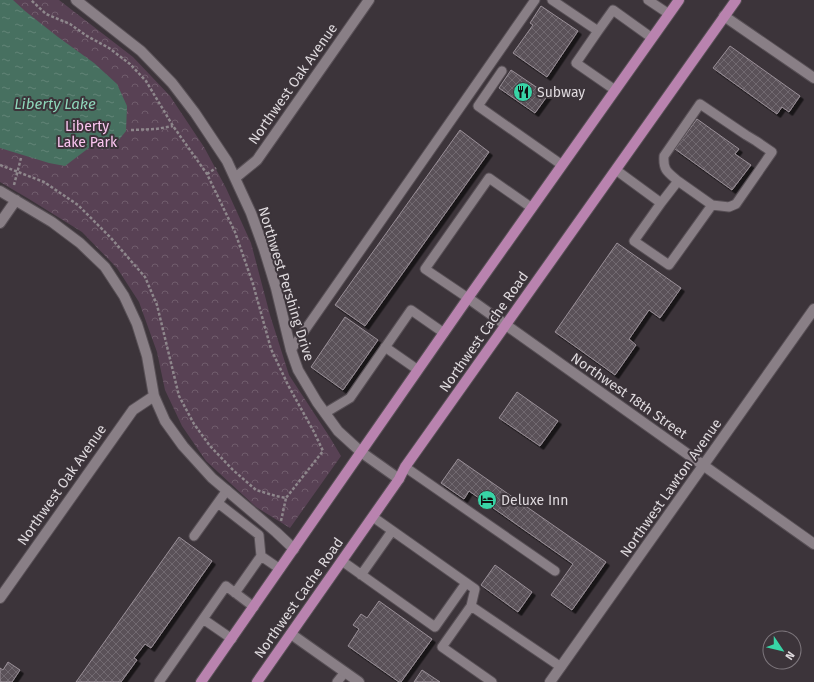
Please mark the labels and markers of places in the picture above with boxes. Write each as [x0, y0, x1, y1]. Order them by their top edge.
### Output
restaurant icon: Subway [512, 81, 534, 103]
place label: Subway [537, 84, 585, 101]
hotel icon: Deluxe Inn [476, 489, 498, 511]
place label: Deluxe Inn [501, 492, 568, 509]

